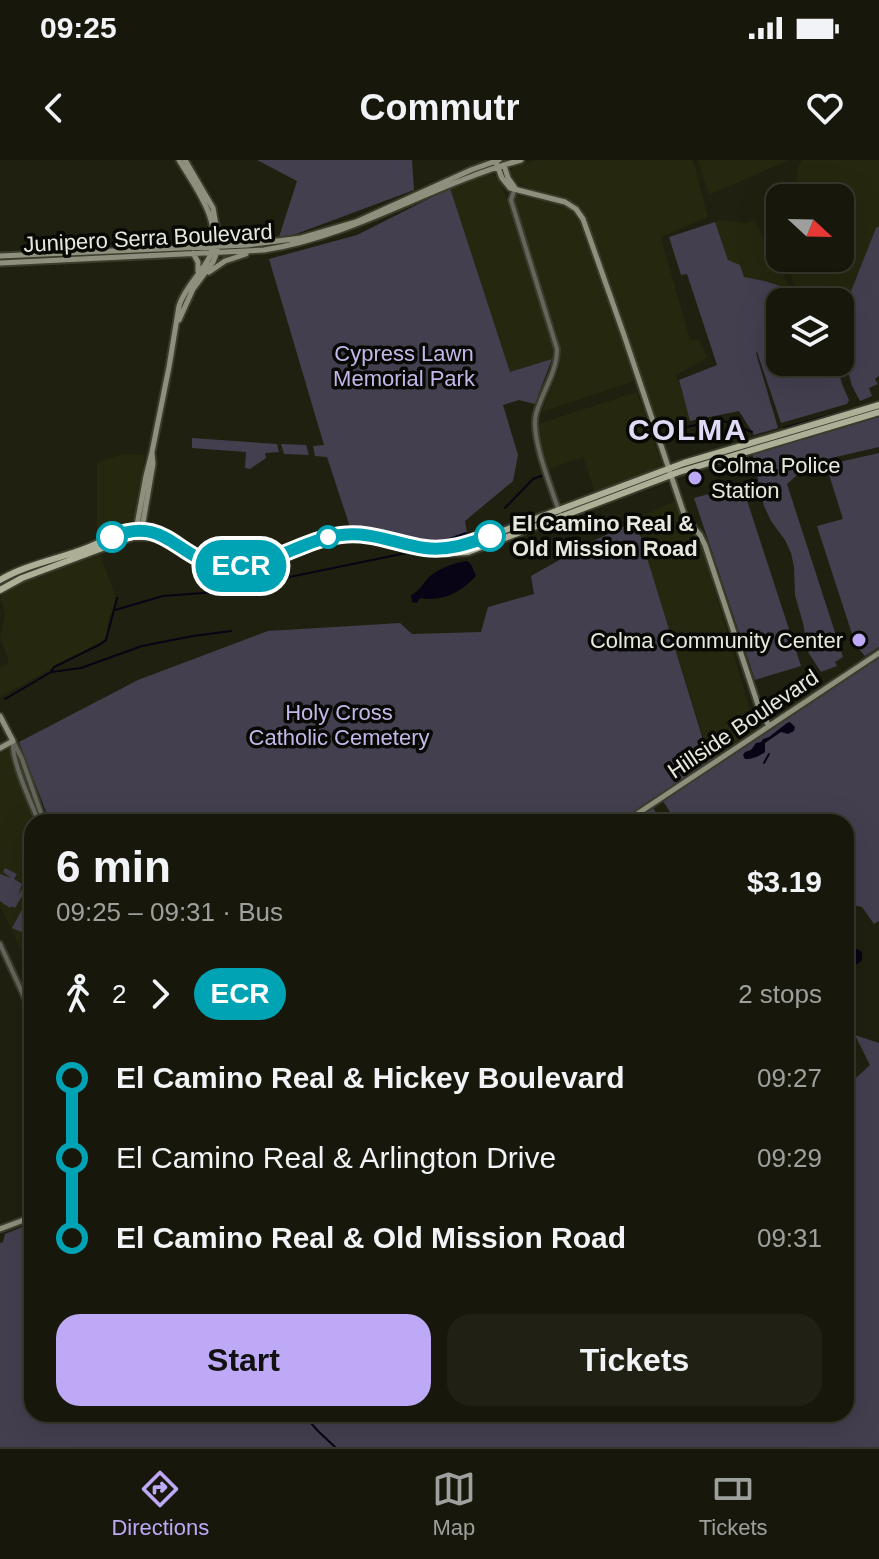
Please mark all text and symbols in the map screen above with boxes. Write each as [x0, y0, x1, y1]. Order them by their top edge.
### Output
text: 09:25 [40, 11, 117, 44]
icon: back [32, 86, 76, 130]
icon: heart [803, 86, 847, 130]
text: Commutr [360, 87, 520, 128]
north arrow [766, 184, 854, 272]
map controls [766, 184, 854, 376]
street label: Junipero Serra Boulevard [23, 219, 273, 257]
button: layers [766, 288, 854, 376]
park label: Cypress Lawn Memorial Park [333, 341, 476, 391]
district label: COLMA [628, 413, 748, 446]
place label: Colma Police Station [711, 453, 841, 503]
marker: Colma Police Station [686, 469, 704, 487]
place label: El Camino Real & Old Mission Road [512, 511, 698, 561]
marker: El Camino Real & Old Mission Road [475, 521, 505, 551]
unlabelled marker [97, 522, 127, 552]
unlabelled marker [317, 526, 339, 548]
line badge: ECR [195, 540, 287, 592]
text: ECR [211, 550, 271, 581]
place label: Colma Community Center [590, 628, 843, 653]
marker: Colma Community Center [850, 631, 868, 649]
street label: Hillside Boulevard [663, 664, 823, 784]
park label: Holy Cross Catholic Cemetery [249, 700, 429, 750]
text: 6 min [56, 842, 171, 891]
text: $3.19 [747, 865, 822, 898]
text: 09:25 – 09:31 · Bus [56, 897, 283, 927]
icon: walk [56, 972, 100, 1016]
icon: forward [138, 972, 182, 1016]
text: ECR [210, 978, 270, 1009]
text: 2 [112, 979, 126, 1009]
text: 2 stops [738, 979, 822, 1009]
text: El Camino Real & Hickey Boulevard [116, 1061, 625, 1094]
text: 09:27 [757, 1063, 822, 1093]
text: El Camino Real & Arlington Drive [116, 1141, 556, 1174]
text: 09:29 [757, 1143, 822, 1173]
text: El Camino Real & Old Mission Road [116, 1221, 626, 1254]
text: 09:31 [757, 1223, 822, 1253]
button: Start [56, 1314, 431, 1406]
button: Tickets [447, 1314, 822, 1406]
tab: Directions [111, 1467, 209, 1541]
tab: Map [432, 1467, 476, 1541]
tab: Tickets [699, 1467, 768, 1541]

